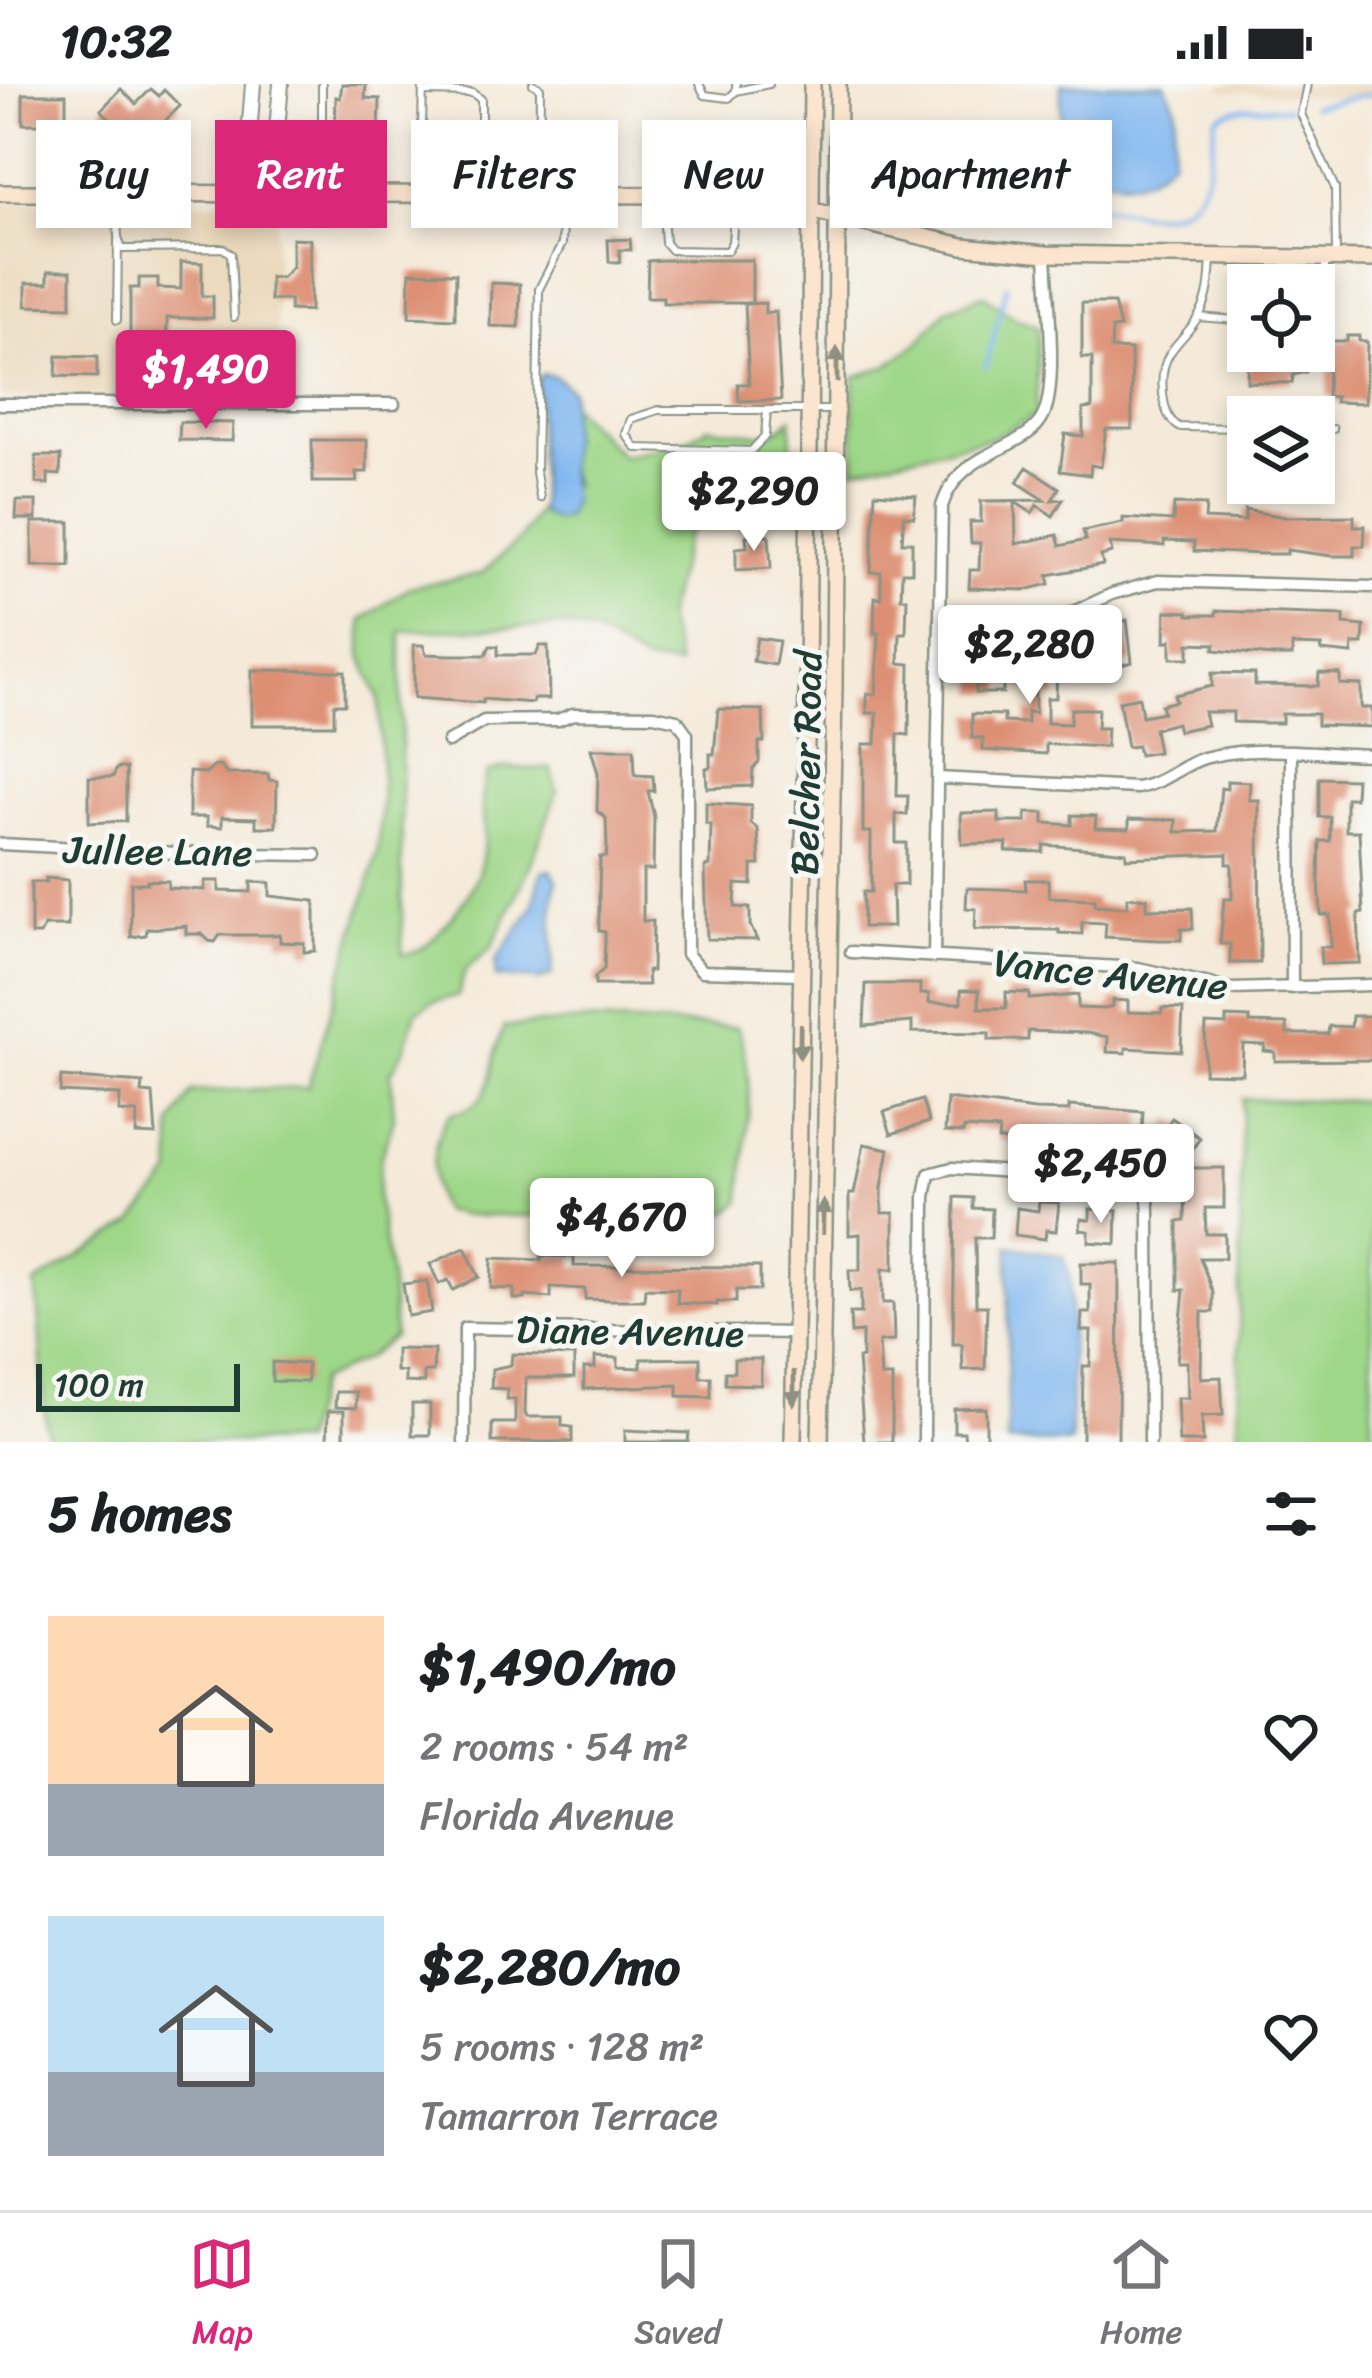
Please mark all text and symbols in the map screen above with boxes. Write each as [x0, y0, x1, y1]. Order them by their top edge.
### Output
text: 10:32 [60, 2, 172, 82]
chip: Buy [36, 120, 191, 228]
chip: Rent [215, 120, 387, 228]
chip: Filters [411, 120, 618, 228]
chip: New [642, 120, 806, 228]
chip: Apartment [830, 120, 1112, 228]
map controls [1227, 264, 1335, 504]
button: locate [1227, 264, 1335, 372]
pin: $1,490 [108, 330, 304, 432]
text: $1,490 [143, 334, 269, 403]
one-way arrow [827, 345, 847, 383]
button: layers [1227, 396, 1335, 504]
pin: $2,290 [656, 452, 852, 554]
text: $2,290 [689, 456, 819, 525]
pin: $2,280 [932, 605, 1128, 707]
text: $2,280 [965, 609, 1095, 678]
street label: Belcher Road [770, 647, 843, 876]
street label: Jullee Lane [61, 815, 253, 887]
street label: Vance Avenue [990, 927, 1232, 1021]
one-way arrow [790, 1023, 810, 1061]
pin: $2,450 [1003, 1124, 1199, 1226]
text: $2,450 [1035, 1128, 1167, 1197]
pin: $4,670 [524, 1178, 720, 1280]
text: $4,670 [557, 1182, 687, 1251]
one-way arrow [814, 1197, 833, 1235]
street label: Diane Avenue [515, 1295, 745, 1367]
text: 100 m [54, 1356, 144, 1414]
scale bar [36, 1358, 240, 1411]
one-way arrow [784, 1370, 803, 1408]
text: 5 homes [48, 1469, 231, 1559]
icon: filters [1258, 1481, 1324, 1547]
text: $1,490/mo [420, 1622, 676, 1712]
icon: home [144, 1664, 288, 1808]
icon: heart [1258, 1703, 1324, 1769]
text: 2 rooms · 54 m² [420, 1712, 689, 1781]
text: Florida Avenue [420, 1781, 674, 1850]
text: $2,280/mo [420, 1922, 680, 2012]
icon: home [144, 1964, 288, 2108]
icon: heart [1258, 2003, 1324, 2069]
text: 5 rooms · 128 m² [420, 2012, 704, 2081]
text: Tamarron Terrace [420, 2081, 718, 2150]
tab: Map [189, 2231, 255, 2361]
tab: Saved [634, 2231, 721, 2361]
tab: Home [1100, 2231, 1183, 2361]

